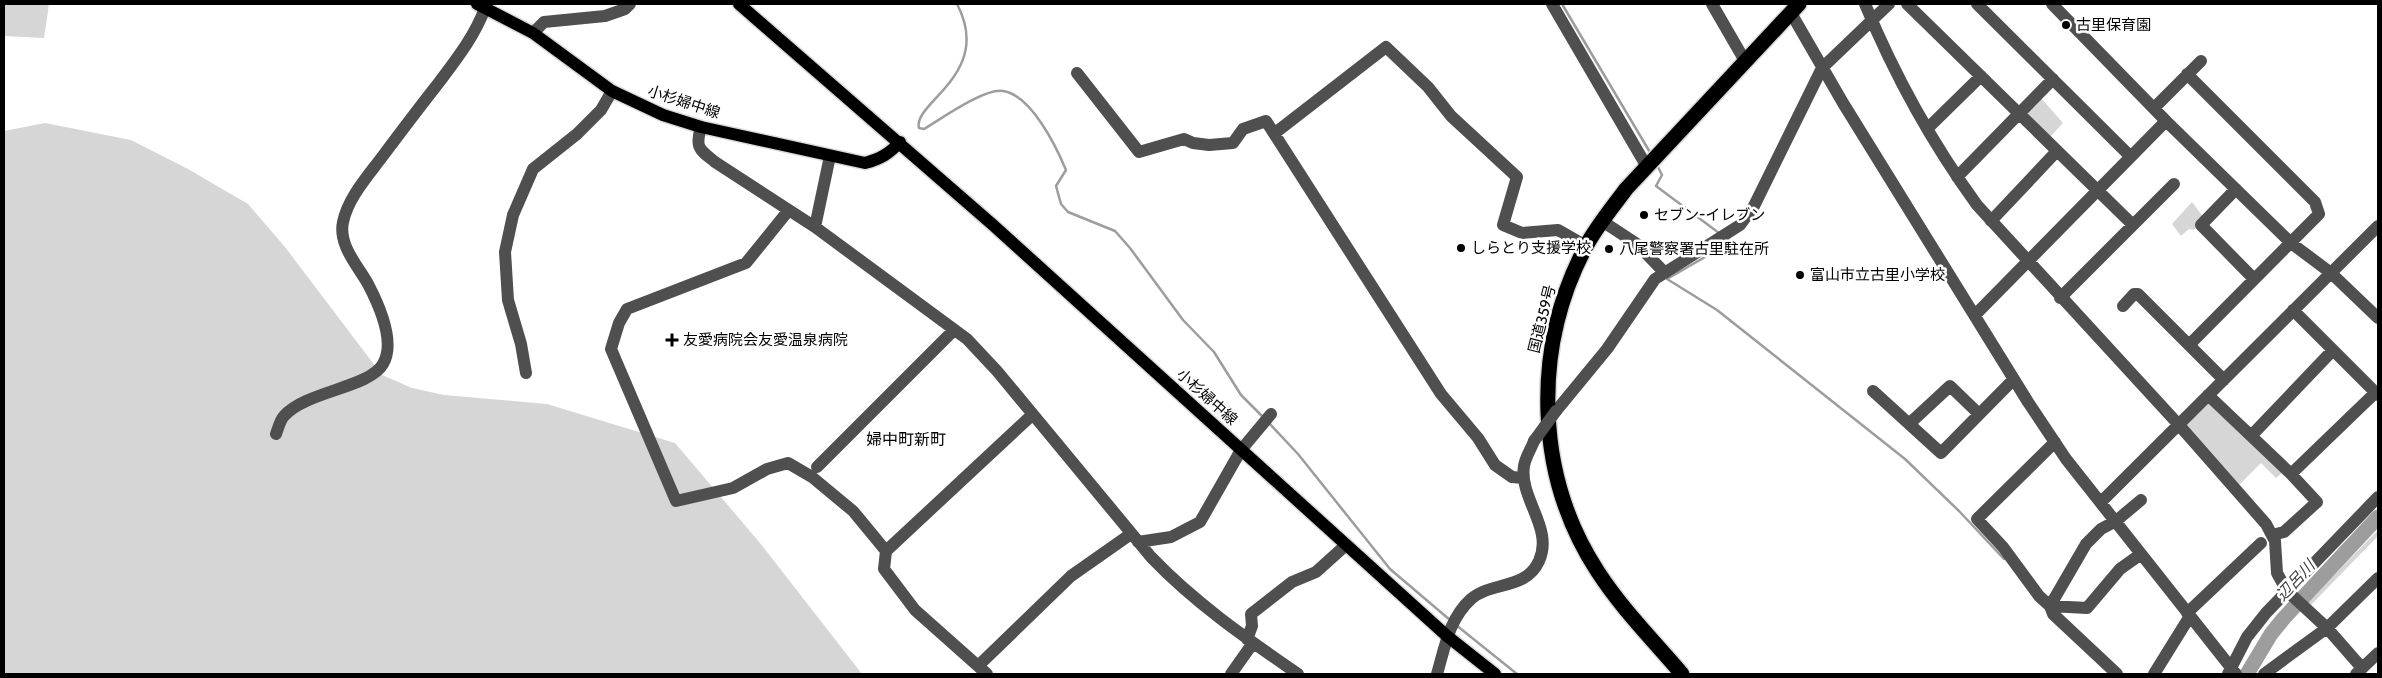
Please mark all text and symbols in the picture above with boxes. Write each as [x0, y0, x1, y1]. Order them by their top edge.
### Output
place label: 古里保育園 [2076, 16, 2151, 34]
marker: 古里保育園 [2060, 19, 2072, 31]
street label: 小杉婦中線 [646, 82, 722, 122]
place label: セブン-イレブン [1654, 206, 1765, 224]
marker: セブン-イレブン [1638, 209, 1650, 221]
place label: しらとり支援学校 [1471, 239, 1591, 257]
place label: 八尾警察署古里駐在所 [1619, 240, 1769, 258]
marker: しらとり支援学校 [1455, 242, 1467, 254]
marker: 八尾警察署古里駐在所 [1603, 243, 1615, 255]
place label: 富山市立古里小学校 [1810, 266, 1945, 284]
marker: 富山市立古里小学校 [1794, 269, 1806, 281]
street label: 国道359号 [1525, 283, 1559, 355]
place label: 友愛病院会友愛温泉病院 [683, 331, 848, 349]
marker: 友愛病院会友愛温泉病院 [665, 333, 679, 347]
street label: 小杉婦中線 [1173, 365, 1241, 429]
district label: 婦中町新町 [866, 430, 946, 449]
water label: 辺呂川 [2272, 555, 2320, 604]

